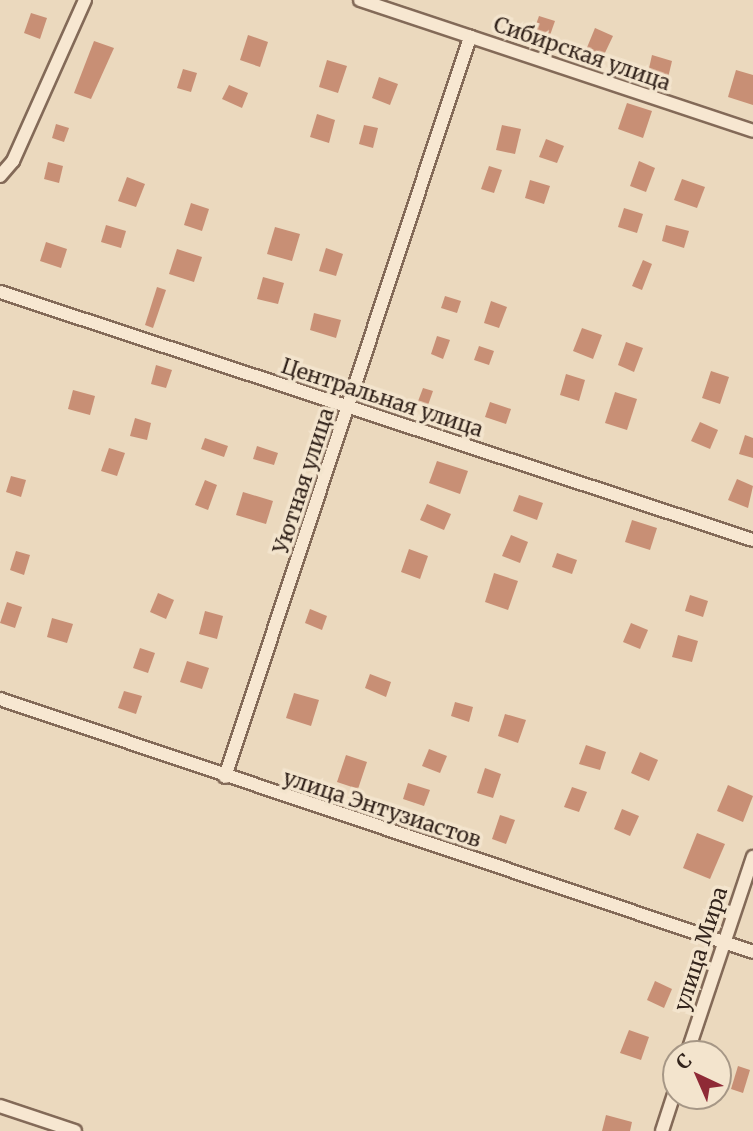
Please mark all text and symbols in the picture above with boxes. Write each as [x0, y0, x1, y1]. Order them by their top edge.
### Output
street label: Сибирская улица [490, 12, 674, 96]
street label: Центральная улица [278, 353, 486, 443]
street label: Уютная улица [269, 405, 339, 557]
street label: улица Энтузиастов [280, 765, 484, 853]
street label: улица Мира [669, 884, 733, 1014]
north arrow [662, 1040, 732, 1110]
text: С [671, 1048, 697, 1074]

